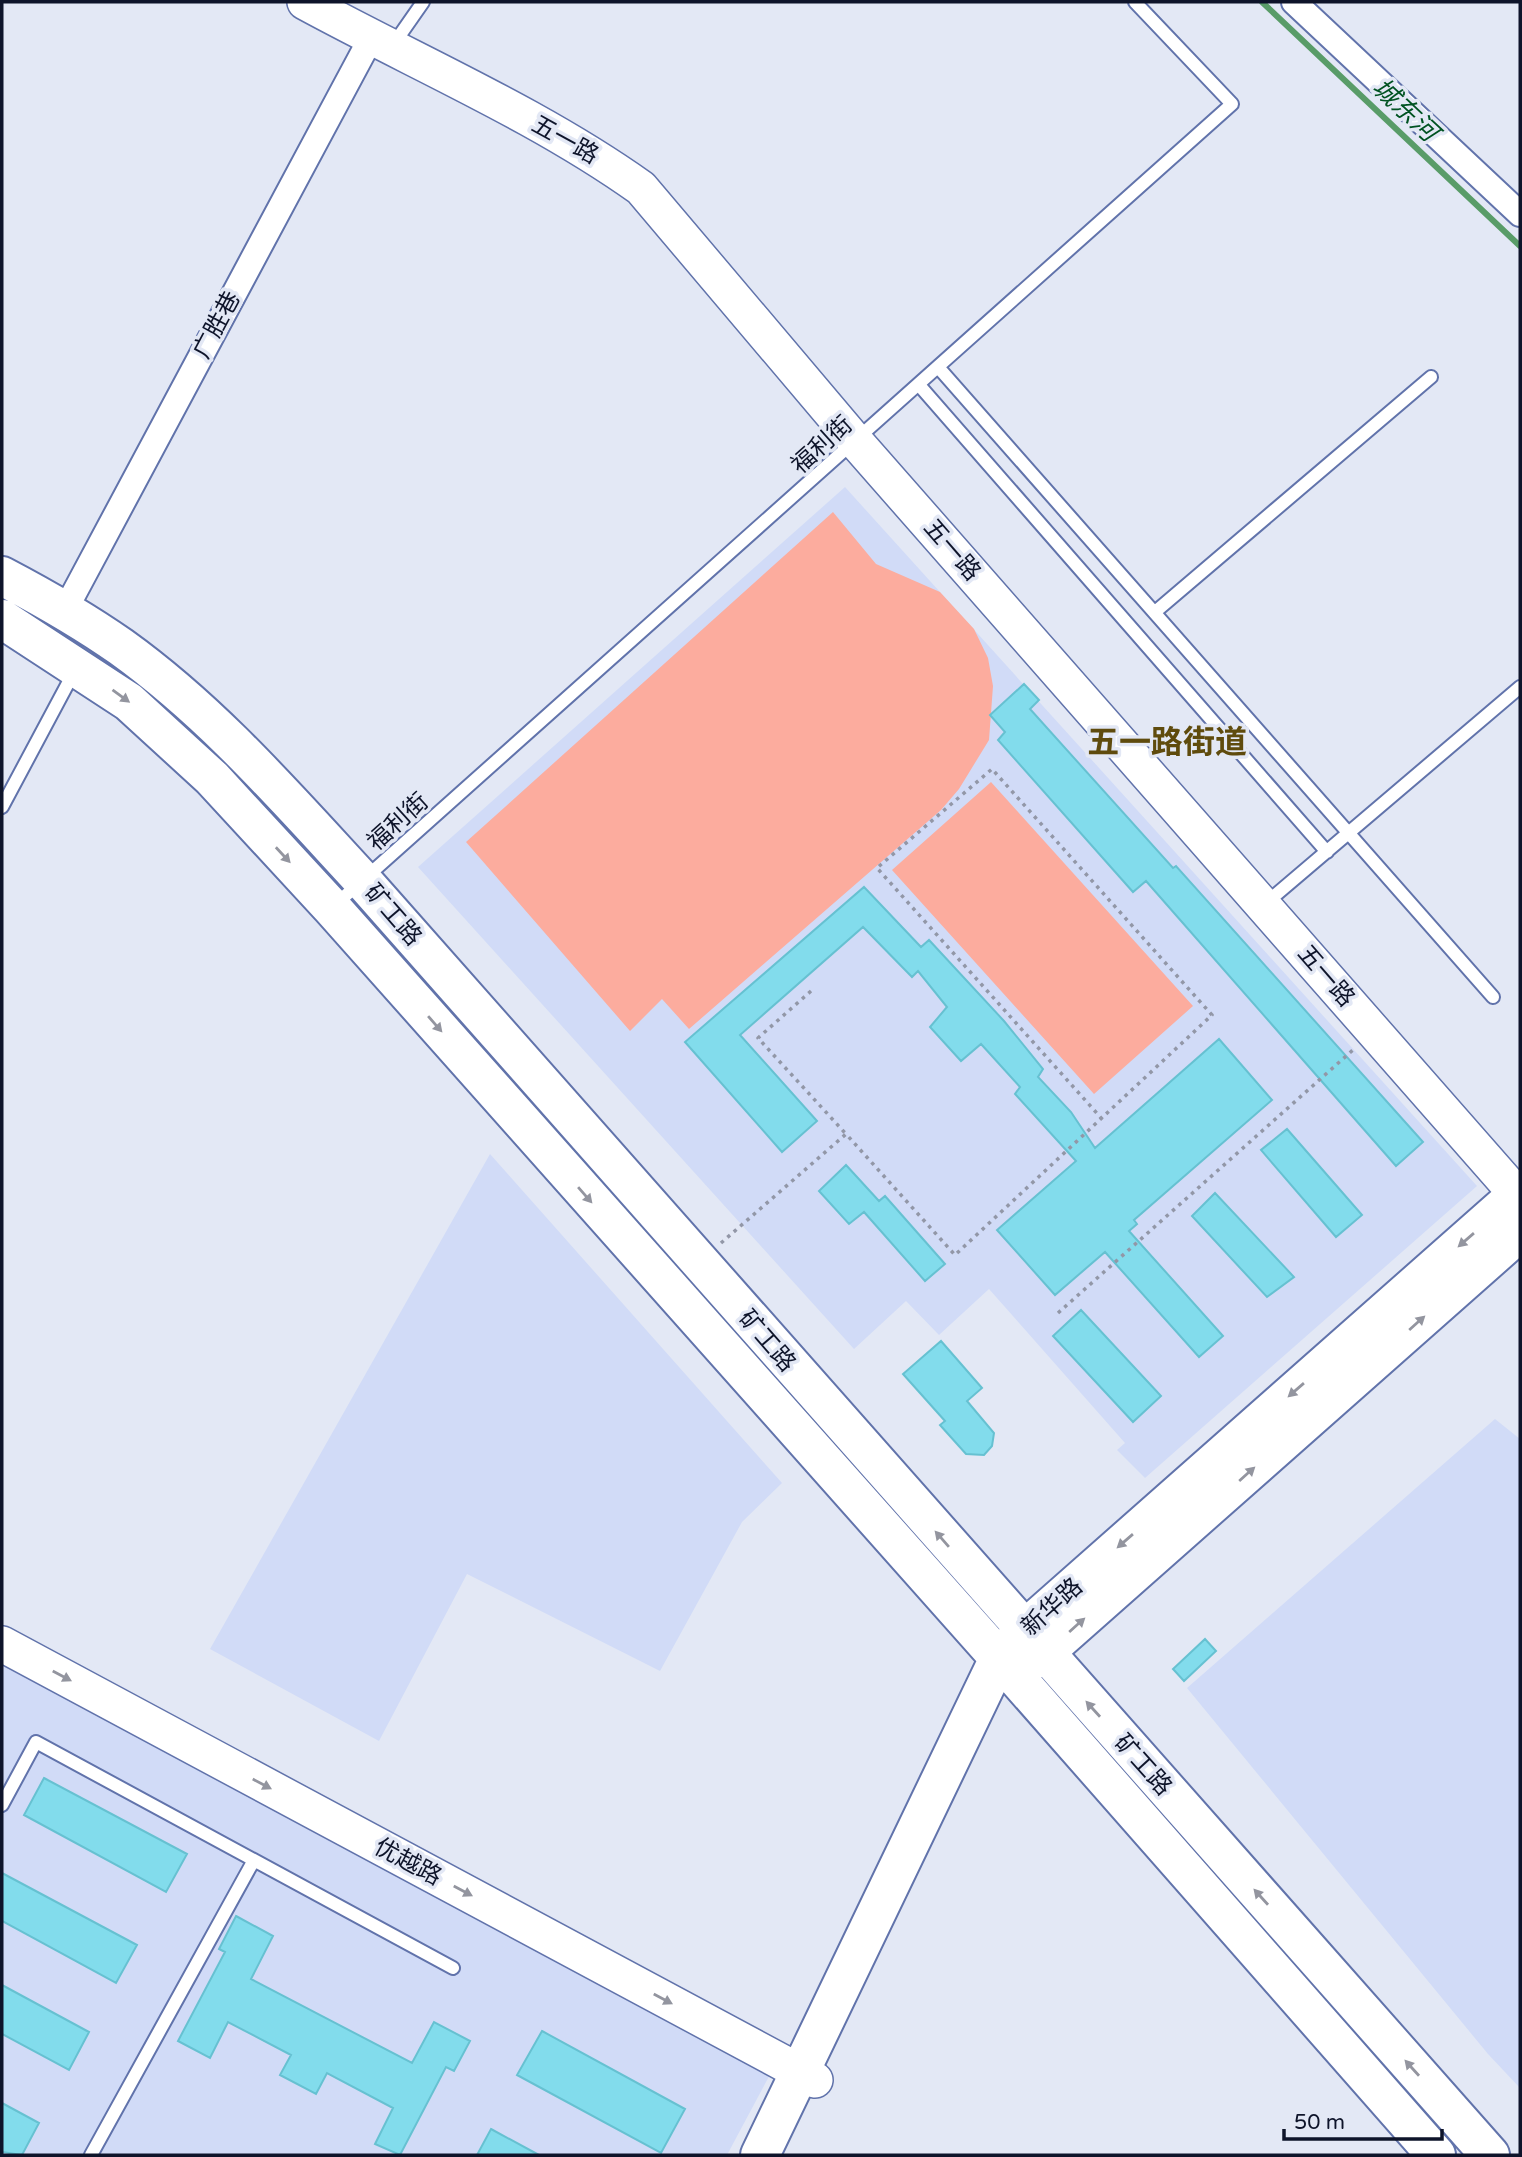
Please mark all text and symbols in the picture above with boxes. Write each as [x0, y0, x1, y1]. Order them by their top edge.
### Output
water label: 城东河 [1366, 72, 1448, 151]
street label: 五一路 [526, 110, 604, 170]
street label: 广胜巷 [187, 286, 247, 364]
street label: 福利街 [786, 410, 858, 480]
street label: 五一路 [917, 513, 987, 587]
one-way arrow [111, 689, 130, 703]
district label: 五一路街道 [1087, 724, 1247, 762]
street label: 福利街 [362, 787, 434, 857]
one-way arrow [275, 846, 291, 864]
street label: 矿工路 [358, 878, 428, 952]
street label: 五一路 [1291, 939, 1361, 1013]
one-way arrow [427, 1015, 443, 1033]
one-way arrow [577, 1186, 593, 1204]
one-way arrow [1457, 1232, 1475, 1248]
street label: 矿工路 [732, 1304, 802, 1378]
one-way arrow [1408, 1315, 1426, 1331]
one-way arrow [1288, 1382, 1305, 1398]
one-way arrow [1238, 1466, 1256, 1482]
one-way arrow [934, 1530, 950, 1548]
one-way arrow [1116, 1533, 1134, 1549]
street label: 新华路 [1016, 1572, 1088, 1642]
one-way arrow [1068, 1618, 1085, 1633]
one-way arrow [52, 1671, 72, 1682]
one-way arrow [1086, 1701, 1102, 1718]
street label: 矿工路 [1108, 1729, 1178, 1801]
one-way arrow [253, 1778, 272, 1790]
street label: 优越路 [369, 1832, 447, 1892]
one-way arrow [453, 1886, 473, 1897]
one-way arrow [1254, 1889, 1269, 1906]
one-way arrow [654, 1993, 673, 2005]
one-way arrow [1405, 2059, 1420, 2076]
scale bar [1284, 2098, 1442, 2142]
text: 50 m [1294, 2110, 1345, 2135]

